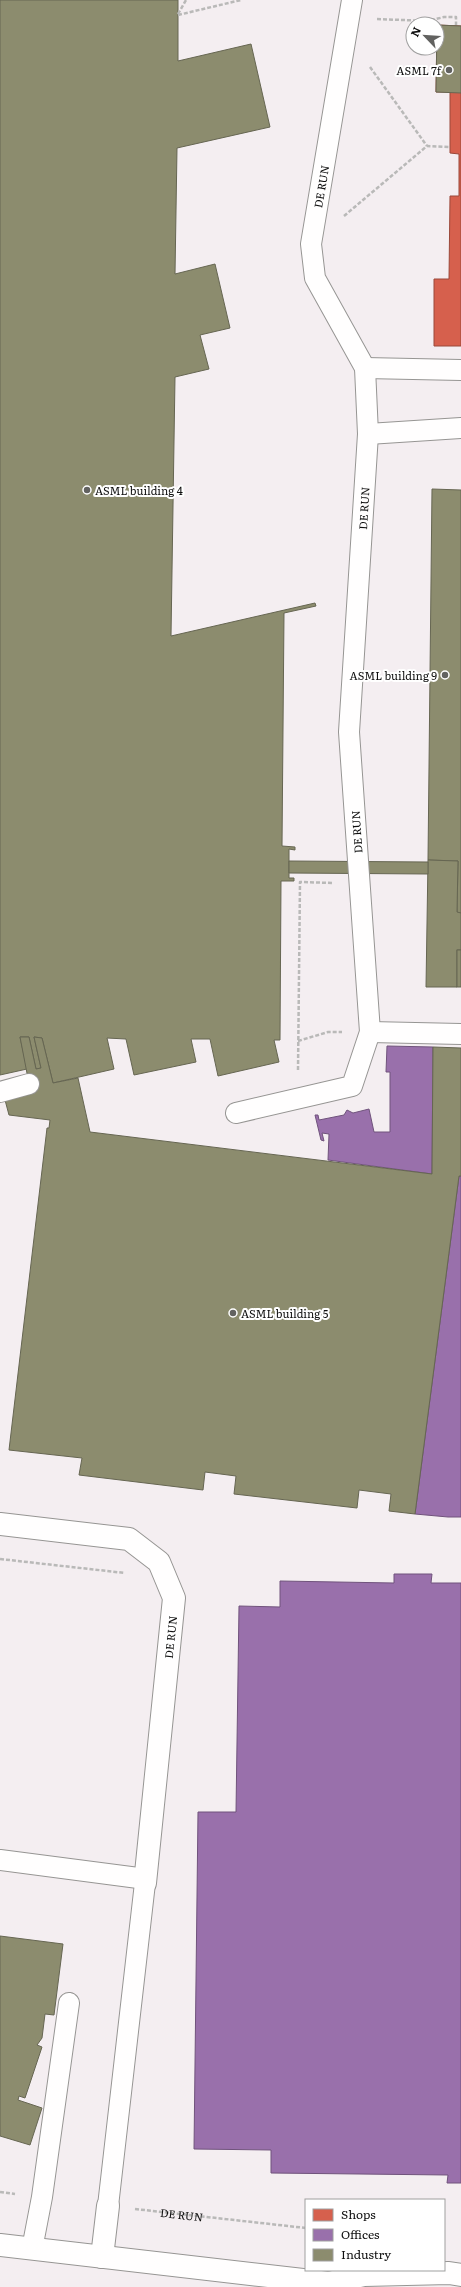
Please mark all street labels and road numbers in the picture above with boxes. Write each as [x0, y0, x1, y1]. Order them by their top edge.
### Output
street label: DE RUN [309, 164, 332, 209]
street label: DE RUN [354, 486, 373, 530]
street label: DE RUN [347, 810, 365, 854]
street label: DE RUN [160, 1615, 180, 1659]
street label: DE RUN [159, 2204, 204, 2225]

